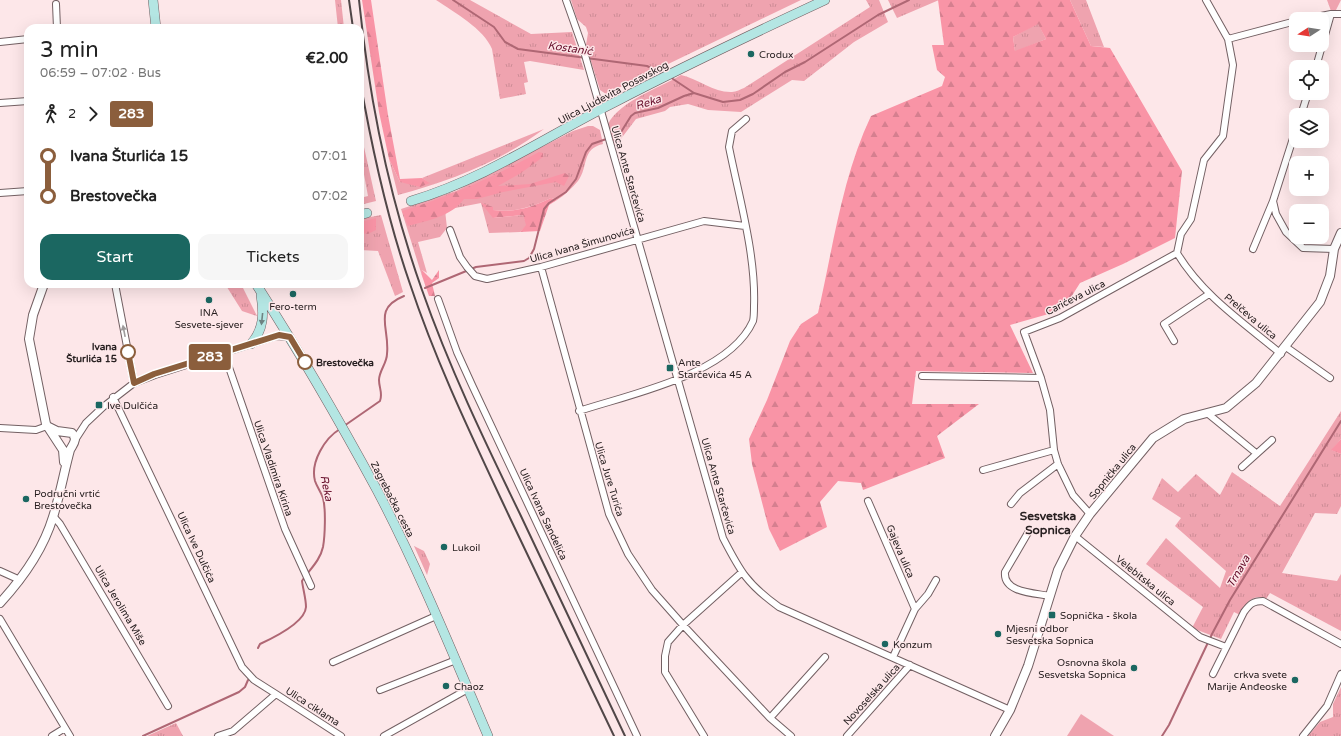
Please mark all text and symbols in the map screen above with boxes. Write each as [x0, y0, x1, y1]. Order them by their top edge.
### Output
north arrow [1289, 12, 1329, 52]
map controls [1289, 12, 1329, 244]
text: 3 min [40, 37, 99, 63]
water label: Kostanić [547, 39, 594, 58]
text: €2.00 [306, 49, 348, 67]
marker: Crodux [746, 49, 756, 59]
place label: Crodux [759, 49, 793, 61]
street label: Ulica Ljudevita Posavskog [556, 59, 671, 127]
button: locate [1289, 60, 1329, 100]
text: 06:59 – 07:02 · Bus [40, 65, 161, 81]
water label: Reka [634, 92, 663, 113]
icon: walk [40, 103, 62, 125]
icon: forward [82, 103, 104, 125]
text: 283 [118, 105, 145, 122]
text: 2 [68, 106, 76, 122]
button: layers [1289, 108, 1329, 148]
street label: Ulica Ante Starčevića [608, 125, 648, 224]
text: Ivana Šturlića 15 [70, 147, 188, 165]
text: 07:01 [312, 148, 348, 164]
button: + [1289, 156, 1329, 196]
text: Brestovečka [70, 187, 157, 205]
text: 07:02 [312, 188, 348, 204]
button: − [1289, 204, 1329, 244]
street label: Ulica Ivana Šimunovića [528, 224, 636, 266]
button: Start [40, 234, 190, 280]
button: Tickets [198, 234, 348, 280]
street label: Carićeva ulica [1044, 278, 1107, 318]
marker: Fero-term [288, 289, 298, 299]
street label: Prelčeva ulica [1222, 291, 1279, 342]
marker: INA Sesvete-sjever [204, 295, 214, 305]
place label: Fero-term [269, 301, 317, 313]
place label: INA Sesvete-sjever [175, 307, 243, 331]
one-way arrow [259, 313, 265, 325]
one-way arrow [121, 325, 127, 337]
place label: Ivana Šturlića 15 [66, 341, 117, 365]
marker: Ivana Šturlića 15 [120, 344, 136, 360]
line badge: 283 [187, 344, 233, 370]
text: 283 [197, 348, 223, 365]
marker: Brestovečka [297, 354, 313, 370]
place label: Brestovečka [316, 357, 374, 369]
place label: Ante Starčevića 45 A [678, 357, 752, 381]
marker: Ante Starčevića 45 A [665, 363, 675, 373]
marker: Ive Dulčića [94, 400, 104, 410]
place label: Ive Dulčića [107, 400, 158, 412]
street label: Ulica Vladimira Kirina [251, 419, 295, 518]
street label: Ulica Ante Starčevića [698, 437, 738, 536]
street label: Ulica Jure Turića [592, 440, 626, 518]
street label: Sopnička ulica [1087, 441, 1139, 502]
street label: Zagrebačka cesta [368, 459, 416, 539]
street label: Ulica Ivana Sandelića [517, 467, 570, 562]
water label: Reka [318, 474, 336, 503]
place label: Područni vrtić Brestovečka [34, 488, 100, 512]
marker: Područni vrtić Brestovečka [21, 494, 31, 504]
district label: Sesvetska Sopnica [1020, 509, 1076, 538]
street label: Ulica Ive Dulčića [174, 510, 218, 585]
street label: Gajeva ulica [883, 523, 917, 580]
marker: Lukoil [439, 542, 449, 552]
place label: Lukoil [452, 542, 480, 554]
water label: Trnava [1224, 552, 1253, 590]
street label: Velebitska ulica [1113, 553, 1178, 608]
street label: Ulica Jerolima Miše [92, 563, 149, 648]
marker: Sopnička - škola [1047, 610, 1057, 620]
place label: Sopnička - škola [1060, 610, 1137, 622]
place label: Mjesni odbor Sesvetska Sopnica [1006, 623, 1094, 647]
marker: Mjesni odbor Sesvetska Sopnica [993, 629, 1003, 639]
marker: Konzum [880, 639, 890, 649]
place label: Konzum [893, 639, 932, 651]
place label: Osnovna škola Sesvetska Sopnica [1038, 657, 1126, 681]
street label: Novoselska ulica [841, 661, 902, 728]
marker: Osnovna škola Sesvetska Sopnica [1129, 663, 1139, 673]
place label: crkva svete Marije Anđeoske [1207, 669, 1287, 693]
marker: crkva svete Marije Anđeoske [1290, 675, 1300, 685]
marker: Chaoz [441, 681, 451, 691]
place label: Chaoz [454, 681, 484, 693]
street label: Ulica ciklama [283, 685, 342, 729]

